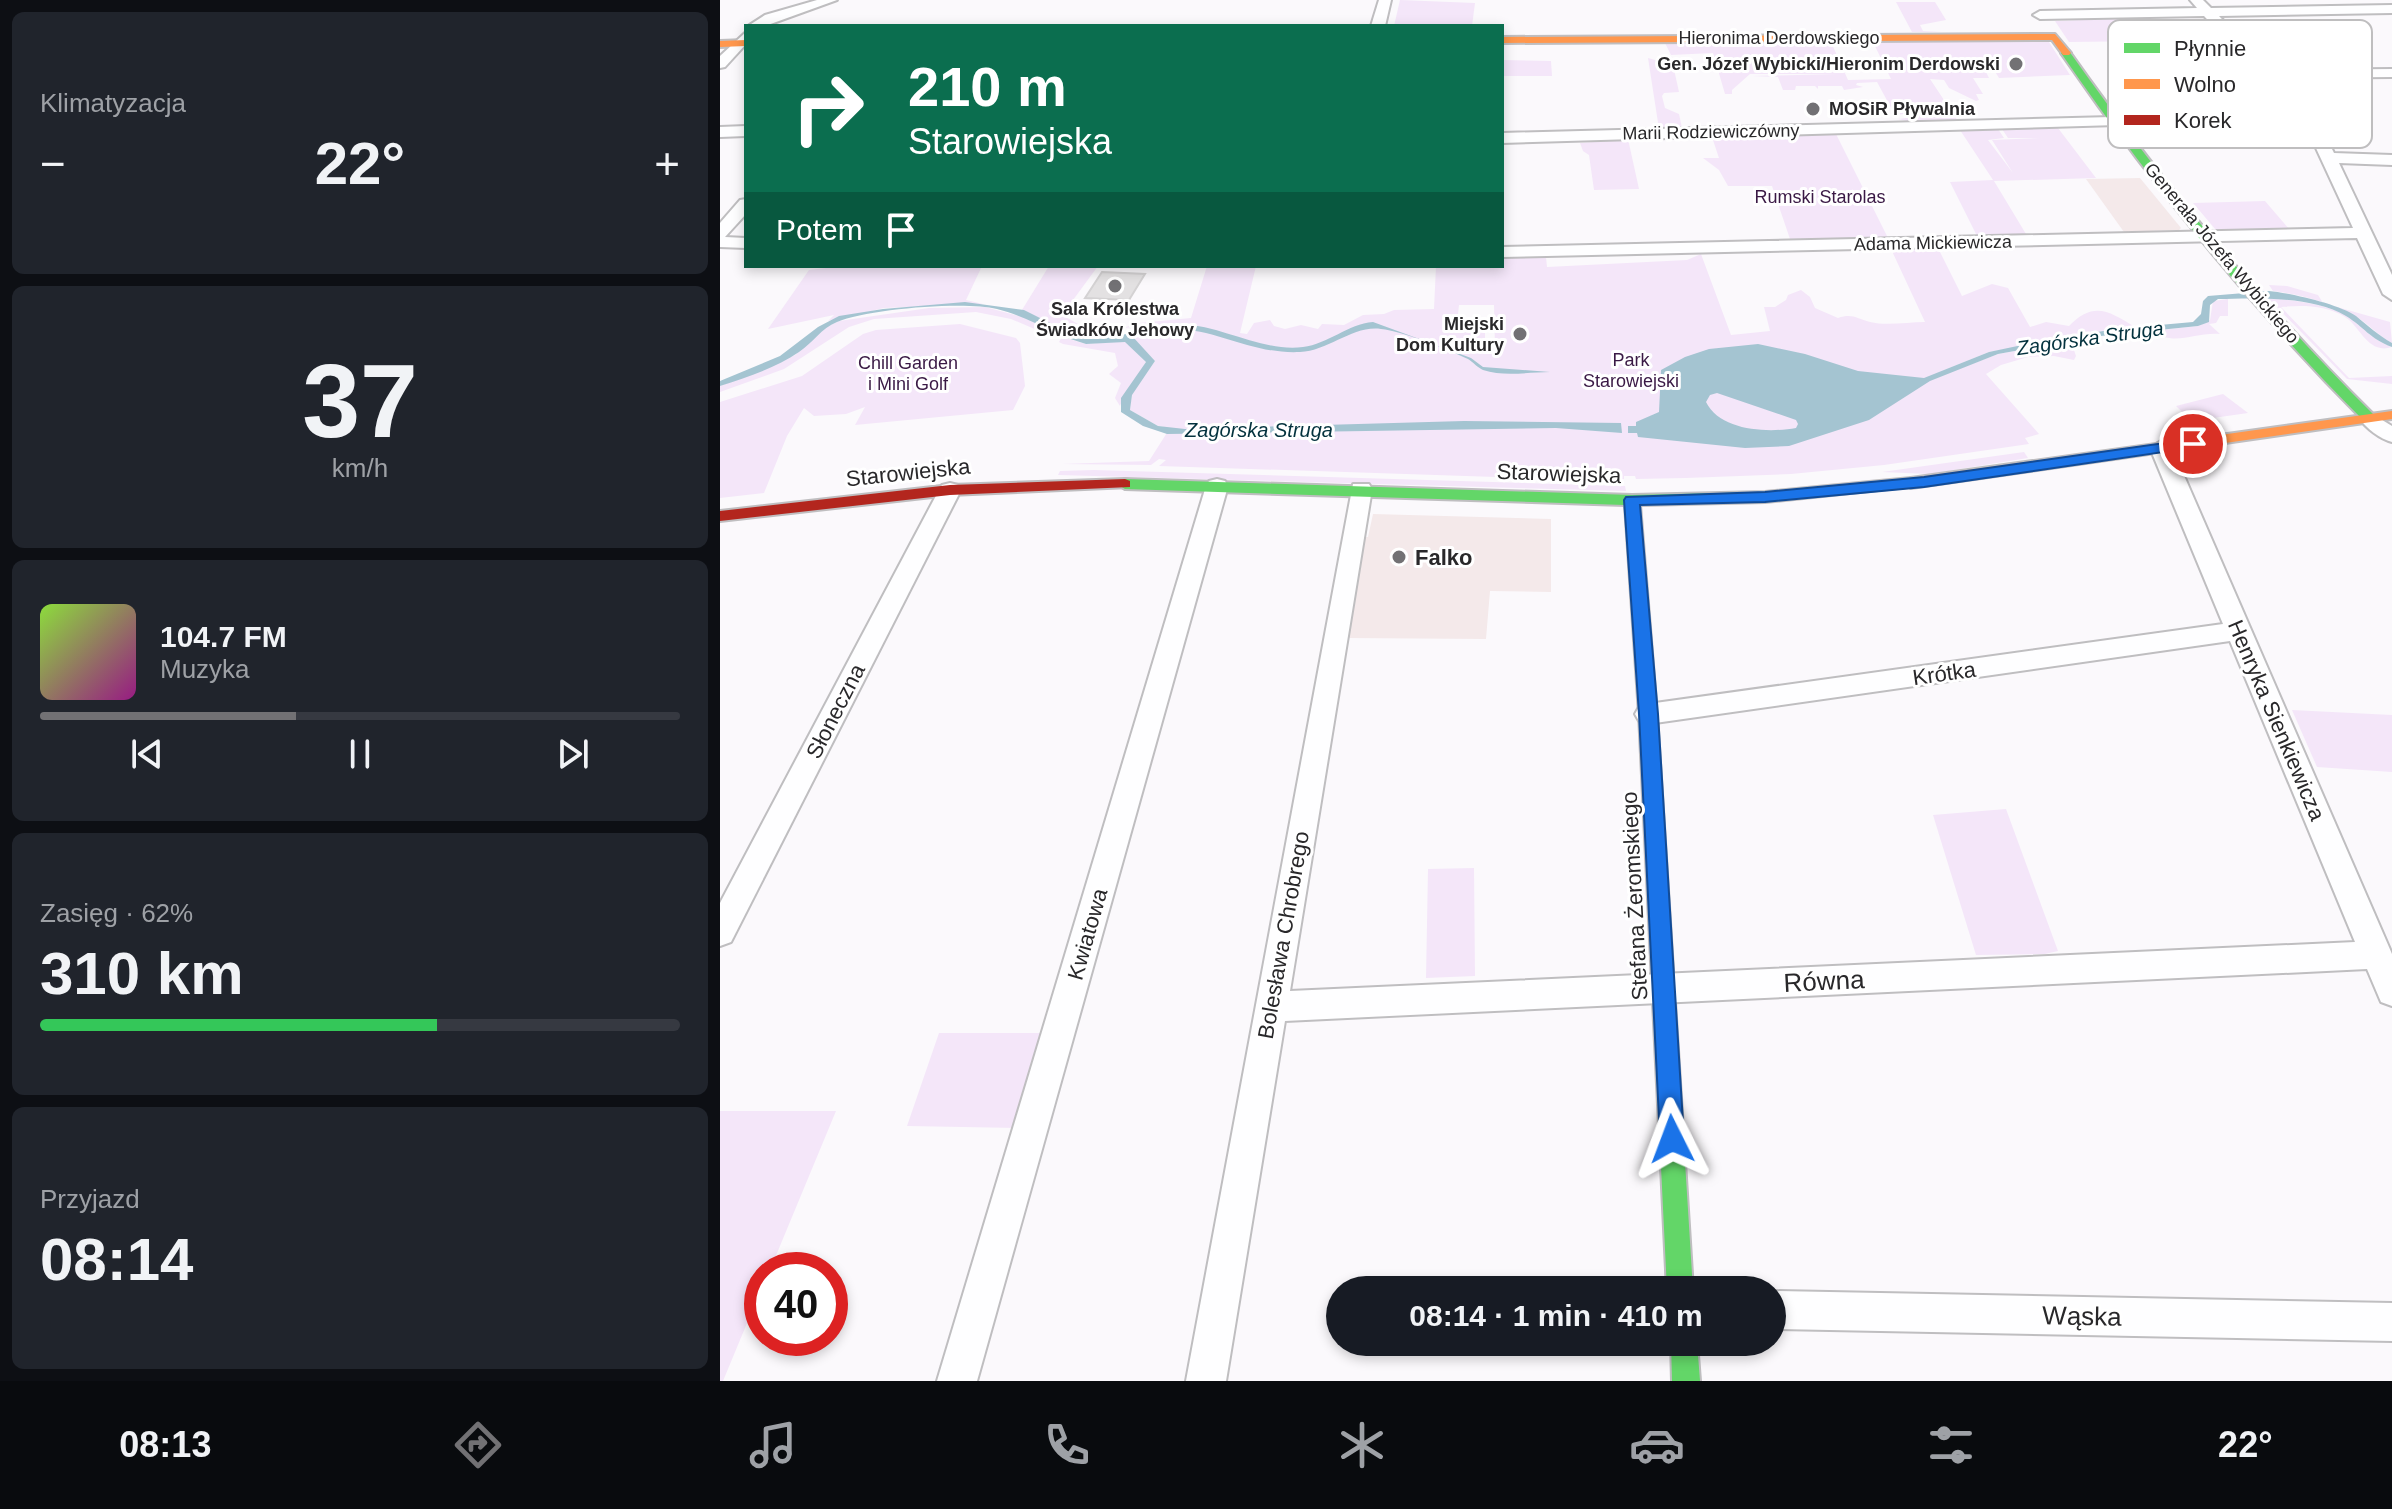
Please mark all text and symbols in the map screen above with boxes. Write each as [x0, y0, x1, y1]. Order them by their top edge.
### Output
legend [2108, 20, 2372, 148]
street label: Hieronima Derdowskiego [1678, 28, 1880, 48]
text: Płynnie [2174, 36, 2246, 61]
place label: Gen. Józef Wybicki/Hieronim Derdowski [1657, 54, 2000, 74]
text: 210 m [908, 55, 1067, 118]
marker: Gen. Józef Wybicki/Hieronim Derdowski [2007, 55, 2025, 73]
icon: right [776, 56, 880, 160]
text: Wolno [2174, 72, 2236, 97]
text: Klimatyzacja [40, 88, 186, 118]
place label: MOSiR Pływalnia [1829, 99, 1976, 119]
marker: MOSiR Pływalnia [1804, 100, 1822, 118]
text: Korek [2174, 108, 2232, 133]
street label: Marii Rodziewiczówny [1622, 120, 1800, 144]
text: Starowiejska [908, 121, 1112, 162]
text: 22° [315, 130, 405, 197]
text: − [40, 139, 66, 188]
text: + [654, 139, 680, 188]
street label: Generała Józefa Wybickiego [2141, 159, 2303, 347]
park label: Rumski Starolas [1754, 187, 1886, 207]
icon: arrive [879, 208, 923, 252]
text: Potem [776, 213, 863, 246]
street label: Adama Mickiewicza [1854, 232, 2013, 254]
marker: Sala Królestwa Świadków Jehowy [1106, 277, 1124, 295]
place label: Sala Królestwa Świadków Jehowy [1036, 299, 1194, 340]
place label: Miejski Dom Kultury [1396, 314, 1504, 355]
water label: Zagórska Struga [2014, 317, 2165, 359]
marker: Miejski Dom Kultury [1511, 325, 1529, 343]
text: 37 [302, 343, 418, 459]
park label: Park Starowiejski [1583, 350, 1679, 391]
park label: Chill Garden i Mini Golf [858, 353, 958, 394]
pin [2159, 410, 2227, 478]
water label: Zagórska Struga [1184, 419, 1333, 441]
icon: arrive [2171, 422, 2215, 466]
text: km/h [332, 453, 388, 483]
street label: Starowiejska [845, 453, 972, 491]
street label: Starowiejska [1496, 459, 1623, 488]
place label: Falko [1415, 545, 1472, 570]
marker: Falko [1390, 548, 1408, 566]
street label: Henryka Sienkiewicza [2223, 616, 2330, 825]
text: 104.7 FM [160, 620, 287, 653]
text: Muzyka [160, 654, 250, 684]
street label: Krótka [1911, 657, 1978, 690]
street label: Słoneczna [801, 659, 870, 763]
icon: previous [125, 732, 169, 776]
icon: pause [338, 732, 382, 776]
icon: next [551, 732, 595, 776]
street label: Stefana Żeromskiego [1617, 791, 1652, 1001]
street label: Bolesława Chrobrego [1253, 829, 1314, 1041]
street label: Kwiatowa [1062, 885, 1113, 983]
text: Zasięg · 62% [40, 898, 193, 928]
text: 310 km [40, 940, 244, 1007]
street label: Równa [1783, 964, 1866, 998]
position arrow [1630, 1097, 1714, 1181]
text: Przyjazd [40, 1184, 140, 1214]
text: 08:14 [40, 1226, 193, 1293]
speed limit sign: 40 [744, 1252, 848, 1356]
text: 08:14 · 1 min · 410 m [1409, 1299, 1703, 1332]
street label: Wąska [2042, 1300, 2123, 1332]
icon: directions [450, 1417, 506, 1473]
icon: music [745, 1417, 801, 1473]
icon: phone [1039, 1417, 1095, 1473]
icon: climate [1334, 1417, 1390, 1473]
icon: car [1629, 1417, 1685, 1473]
icon: filters [1923, 1417, 1979, 1473]
text: 08:13 [119, 1424, 211, 1465]
text: 22° [2218, 1424, 2273, 1465]

